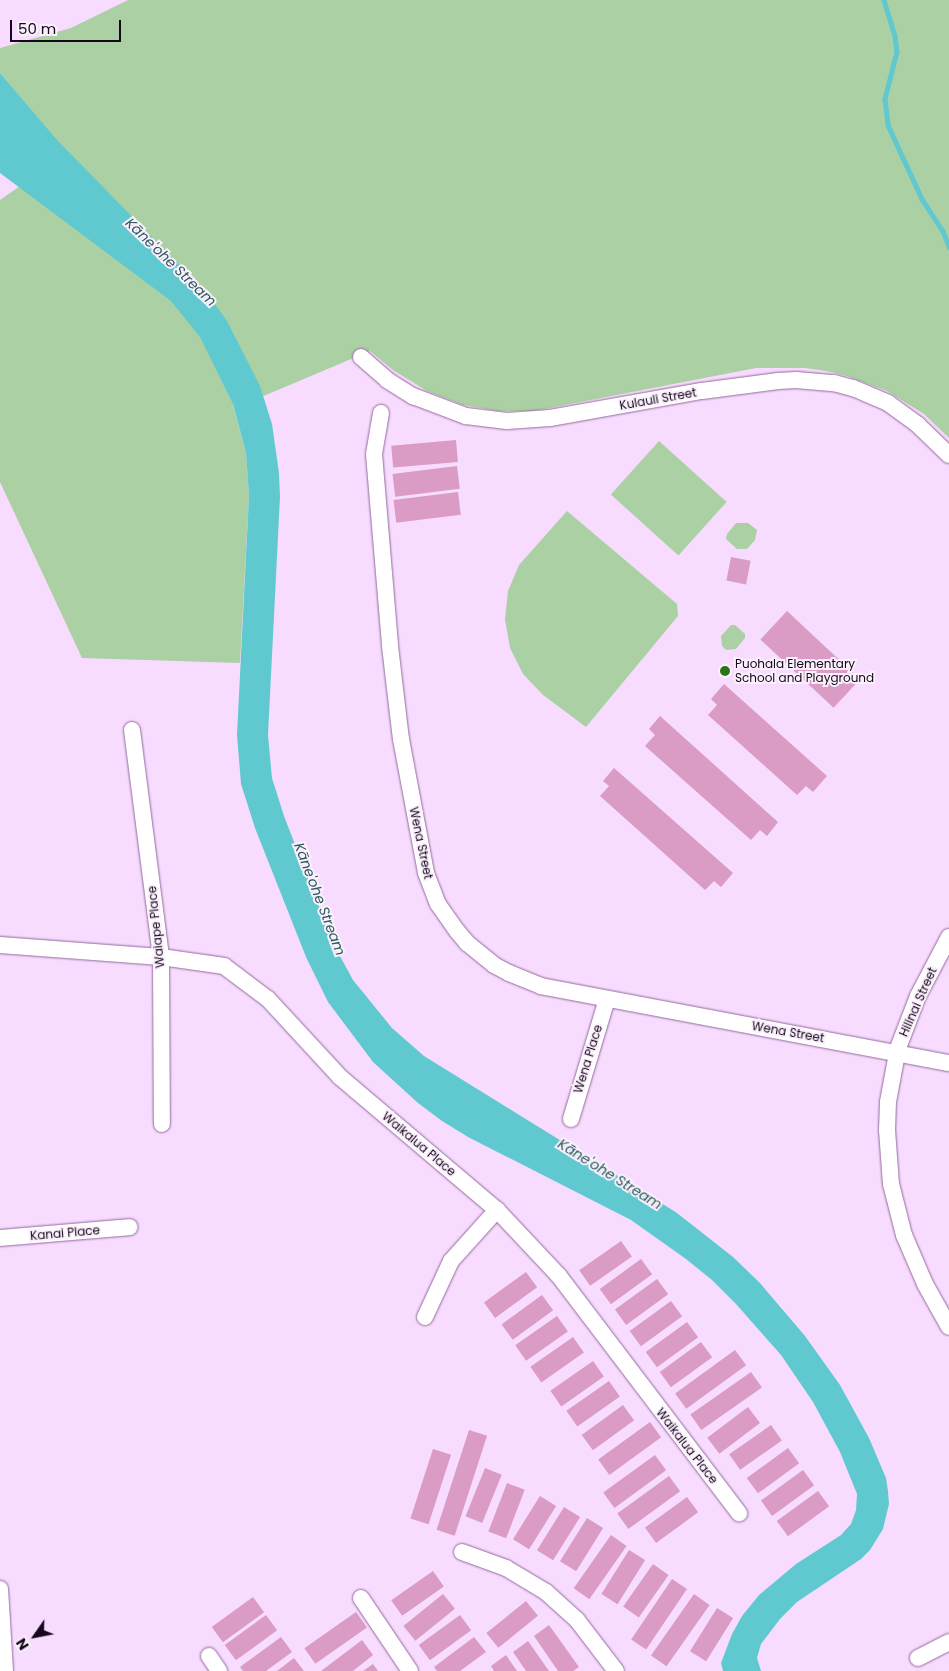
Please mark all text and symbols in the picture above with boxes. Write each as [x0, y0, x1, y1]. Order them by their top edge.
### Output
scale bar [12, 10, 124, 42]
text: 50 m [18, 18, 56, 39]
water label: Kāne'ohe Stream [122, 214, 220, 310]
street label: Kulauli Street [618, 385, 698, 413]
place label: Puohala Elementary School and Playground [735, 657, 874, 685]
marker: Puohala Elementary School and Playground [719, 665, 731, 677]
street label: Wena Street [406, 806, 436, 880]
water label: Kāne'ohe Stream [291, 840, 349, 958]
street label: Waiape Place [145, 885, 167, 969]
street label: Hilinai Street [896, 965, 940, 1039]
street label: Wena Street [751, 1019, 825, 1045]
street label: Wena Place [571, 1023, 605, 1095]
street label: Waikalua Place [379, 1109, 459, 1179]
water label: Kāne'ohe Stream [555, 1135, 665, 1213]
street label: Kanai Place [30, 1223, 100, 1243]
street label: Waikalua Place [653, 1405, 721, 1487]
north arrow [10, 1611, 60, 1661]
text: N [11, 1634, 34, 1654]

